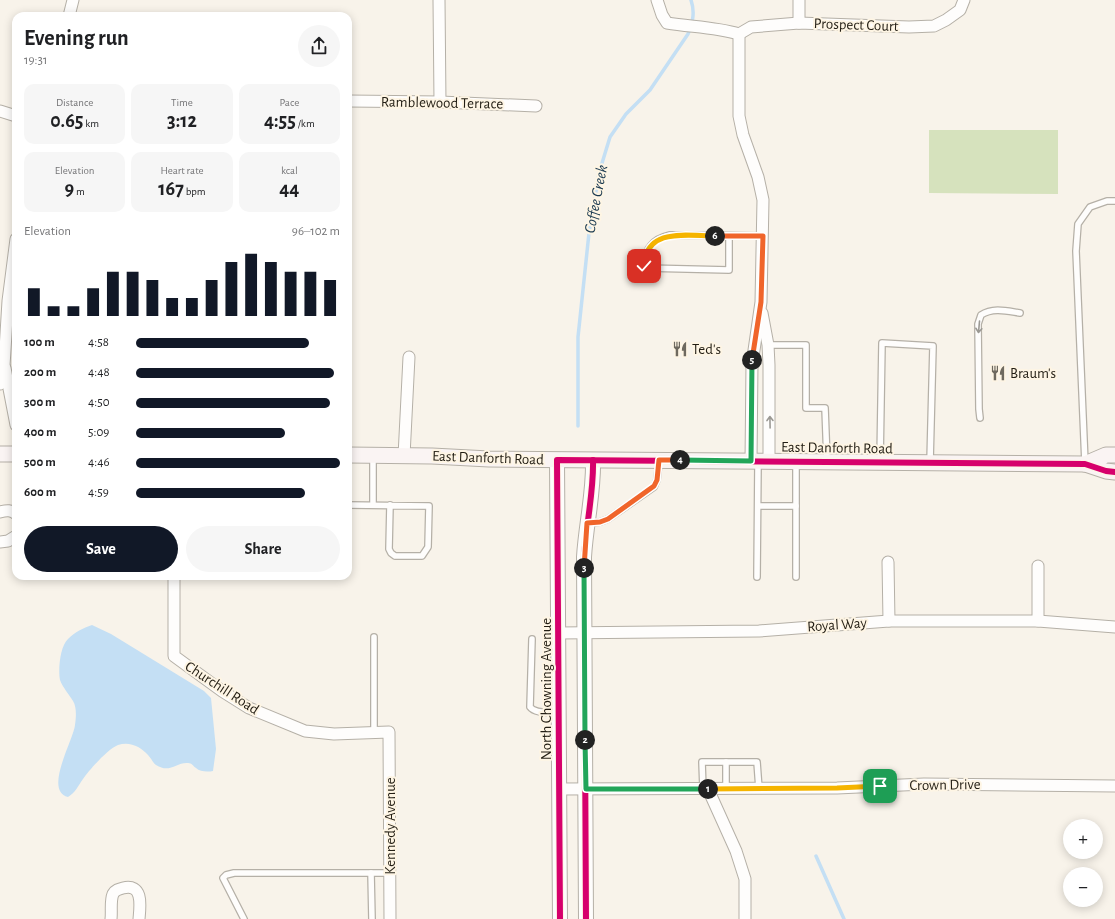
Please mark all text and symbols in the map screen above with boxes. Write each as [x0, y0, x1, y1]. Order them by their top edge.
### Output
street label: Prospect Court [813, 16, 899, 34]
button: share [298, 25, 340, 67]
text: Evening run [24, 27, 129, 49]
text: 19:31 [24, 54, 47, 67]
street label: Ramblewood Terrace [381, 94, 503, 112]
text: Distance [56, 97, 93, 108]
text: Time [171, 97, 193, 108]
text: Pace [279, 97, 299, 108]
text: 0.65 [50, 111, 84, 131]
text: 3:12 [167, 111, 197, 131]
text: 4:55 [264, 111, 296, 131]
text: km [84, 118, 99, 129]
text: /km [296, 118, 315, 129]
water label: Coffee Creek [582, 163, 610, 235]
text: Elevation [55, 165, 95, 176]
text: Heart rate [160, 165, 204, 176]
text: kcal [281, 165, 298, 176]
text: 9 [65, 179, 74, 199]
text: 167 [158, 179, 184, 199]
text: 44 [279, 179, 299, 199]
text: m [74, 186, 85, 197]
text: bpm [184, 186, 206, 197]
text: Elevation [24, 225, 71, 238]
text: 96–102 m [292, 225, 340, 238]
pin: 6 [705, 226, 725, 246]
text: 6 [712, 230, 718, 241]
pin [627, 249, 661, 283]
icon: check [633, 255, 655, 277]
one-way arrow [975, 320, 983, 333]
text: 100 m [24, 336, 55, 349]
text: 4:58 [88, 336, 109, 349]
restaurant icon: Ted's [671, 340, 689, 358]
place label: Ted's [692, 342, 721, 357]
pin: 5 [742, 350, 762, 370]
text: 5 [750, 354, 754, 365]
restaurant icon: Braum's [989, 364, 1007, 382]
text: 200 m [24, 366, 56, 379]
text: 4:48 [88, 366, 110, 379]
place label: Braum's [1010, 366, 1056, 381]
text: 300 m [24, 396, 56, 409]
text: 4:50 [88, 396, 110, 409]
one-way arrow [766, 416, 774, 429]
text: 400 m [24, 426, 57, 439]
text: 5:09 [88, 426, 109, 439]
street label: East Danforth Road [781, 440, 893, 456]
street label: East Danforth Road [432, 449, 544, 467]
pin: 4 [670, 450, 690, 470]
text: 4 [677, 454, 683, 465]
text: 500 m [24, 456, 56, 469]
text: 4:46 [88, 456, 110, 469]
text: 600 m [24, 486, 56, 499]
text: 4:59 [88, 486, 109, 499]
button: Save [24, 526, 178, 572]
button: Share [186, 526, 340, 572]
pin: 3 [574, 558, 594, 578]
text: 3 [582, 562, 586, 573]
street label: Royal Way [807, 615, 868, 635]
street label: North Chowning Avenue [539, 618, 554, 760]
street label: Churchill Road [182, 659, 262, 718]
pin: 2 [575, 730, 595, 750]
text: 2 [582, 734, 588, 745]
pin [863, 769, 897, 803]
icon: arrive [869, 775, 891, 797]
street label: Kennedy Avenue [383, 777, 398, 875]
street label: Crown Drive [909, 777, 981, 793]
pin: 1 [698, 779, 718, 799]
text: 1 [706, 783, 710, 794]
map controls [1063, 819, 1103, 907]
button: + [1063, 819, 1103, 859]
button: − [1063, 867, 1103, 907]

